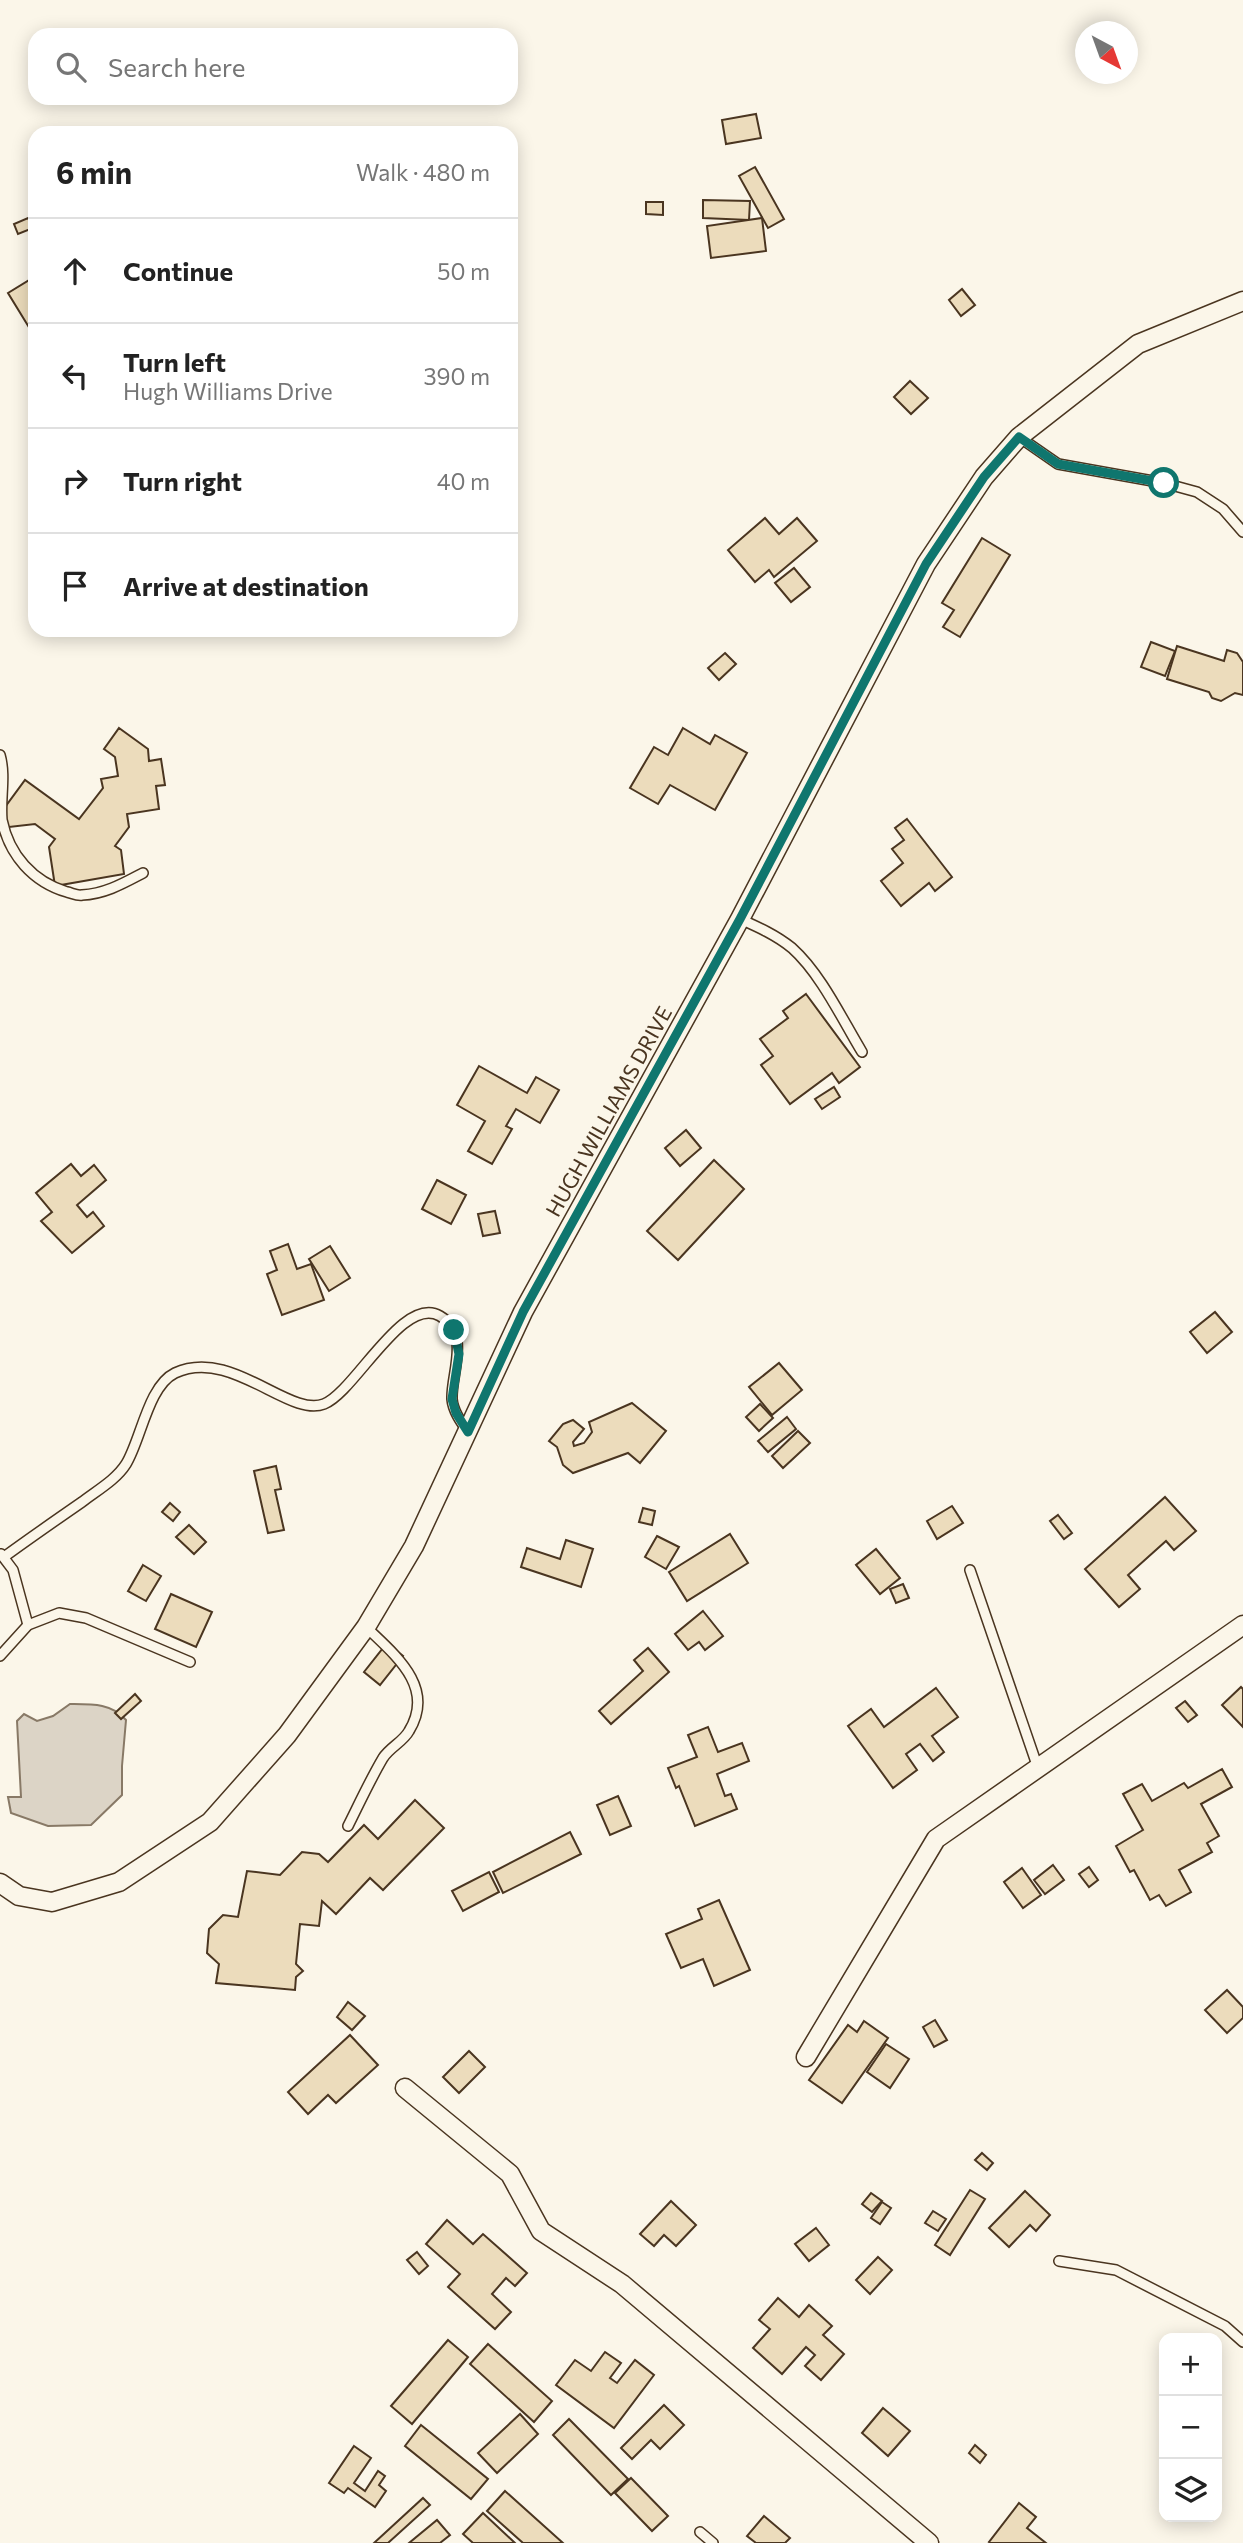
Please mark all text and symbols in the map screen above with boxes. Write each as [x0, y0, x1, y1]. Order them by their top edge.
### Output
north arrow [1075, 21, 1138, 84]
search box [28, 28, 518, 105]
icon: search [52, 48, 90, 86]
text: Search here [108, 51, 246, 82]
text: 6 min [56, 153, 132, 190]
text: Walk · 480 m [356, 158, 490, 186]
icon: ahead [56, 252, 94, 290]
text: Continue [123, 255, 233, 286]
text: 50 m [437, 257, 490, 285]
text: Turn left [123, 346, 226, 377]
icon: left [56, 357, 94, 395]
text: 390 m [423, 362, 490, 390]
text: Hugh Williams Drive [123, 377, 333, 405]
icon: right [56, 462, 94, 500]
text: Turn right [123, 465, 242, 496]
text: 40 m [437, 467, 490, 495]
route start [1148, 467, 1179, 498]
icon: arrive [56, 567, 94, 605]
text: Arrive at destination [123, 570, 369, 601]
street label: HUGH WILLIAMS DRIVE [540, 1001, 676, 1221]
route end [438, 1314, 469, 1345]
map controls [1159, 2333, 1222, 2522]
button: + [1159, 2333, 1222, 2396]
button: − [1159, 2396, 1222, 2459]
button: layers [1159, 2459, 1222, 2522]

